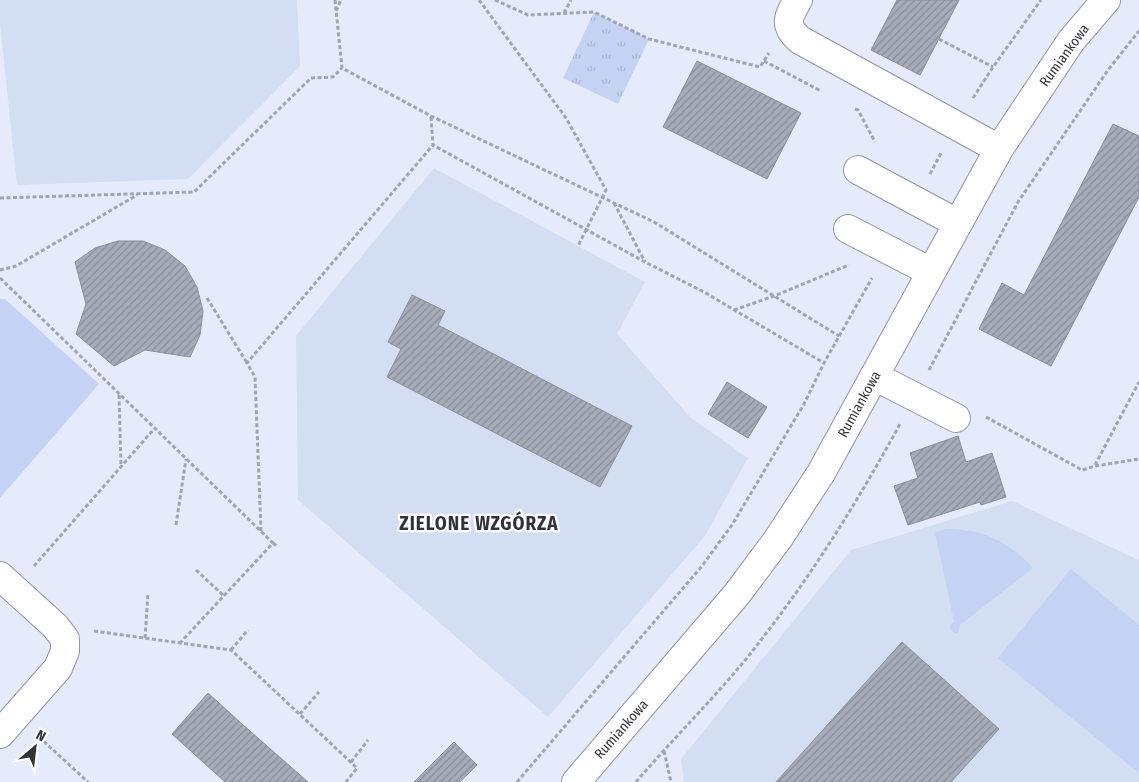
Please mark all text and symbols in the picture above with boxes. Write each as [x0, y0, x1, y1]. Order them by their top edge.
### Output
street label: Rumiankowa [1036, 21, 1093, 90]
street label: Rumiankowa [834, 368, 885, 440]
district label: ZIELONE WZGÓRZA [399, 511, 559, 535]
street label: Rumiankowa [591, 696, 652, 762]
north arrow [10, 722, 60, 772]
text: N [33, 726, 49, 745]

